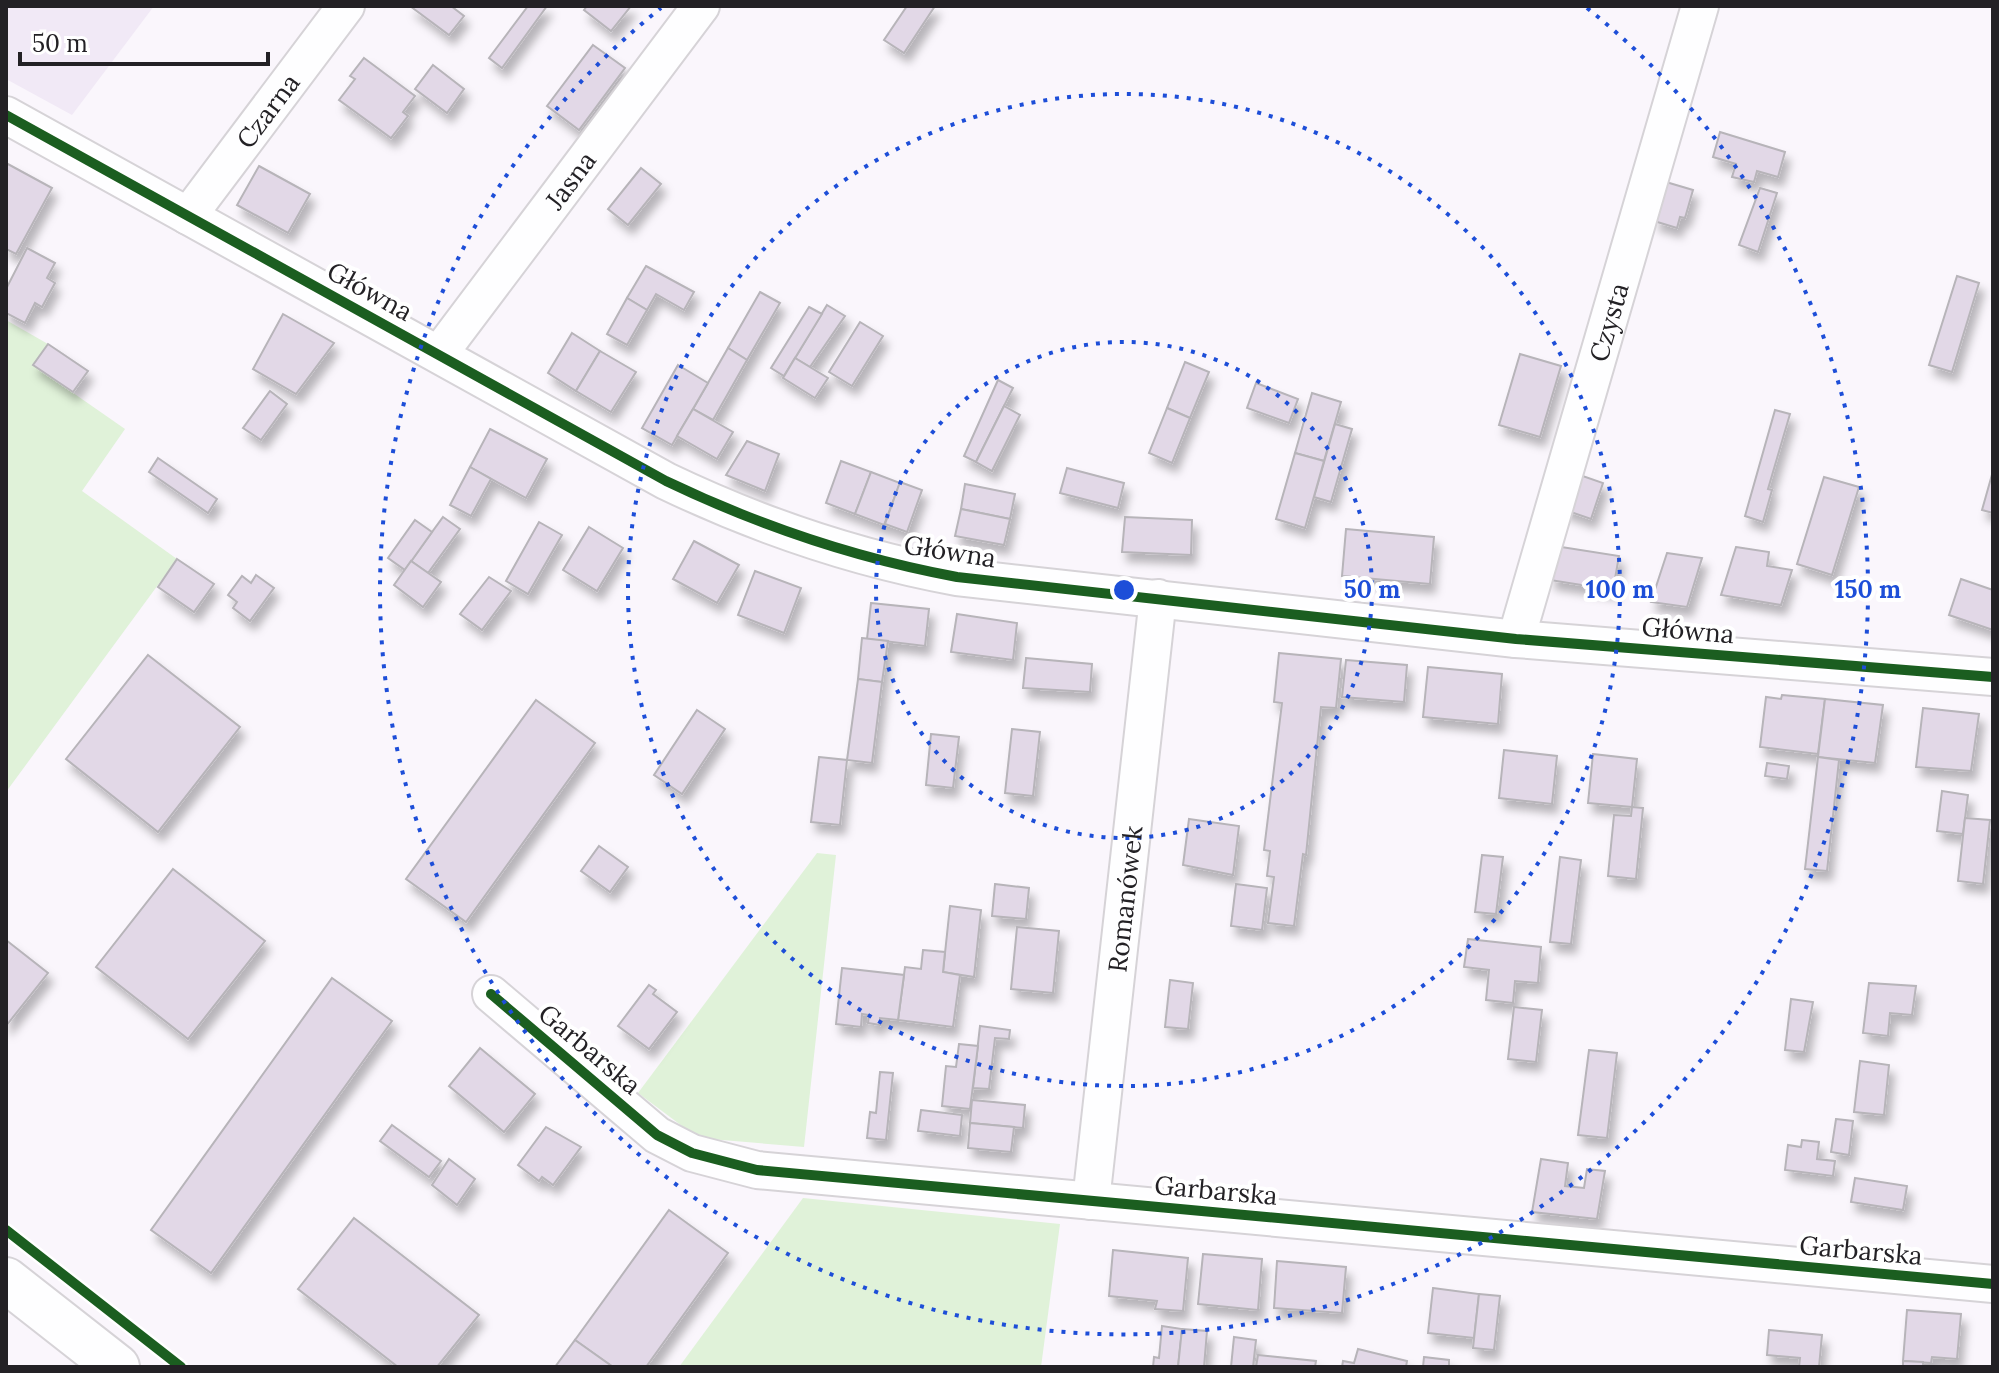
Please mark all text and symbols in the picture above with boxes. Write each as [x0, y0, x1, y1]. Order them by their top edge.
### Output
scale bar [20, 16, 268, 66]
text: 50 m [32, 28, 88, 59]
street label: Czarna [229, 67, 306, 155]
street label: Jasna [537, 144, 603, 216]
street label: Główna [321, 254, 419, 328]
street label: Czysta [1581, 279, 1635, 365]
street label: Główna [902, 527, 998, 575]
text: 50 m [1344, 574, 1400, 605]
text: 100 m [1586, 574, 1654, 605]
text: 150 m [1835, 574, 1901, 605]
centre of rings [1110, 576, 1138, 604]
street label: Główna [1640, 610, 1736, 650]
street label: Romanówek [1100, 824, 1149, 974]
street label: Garbarska [532, 997, 648, 1101]
street label: Garbarska [1153, 1168, 1279, 1212]
street label: Garbarska [1798, 1228, 1924, 1272]

